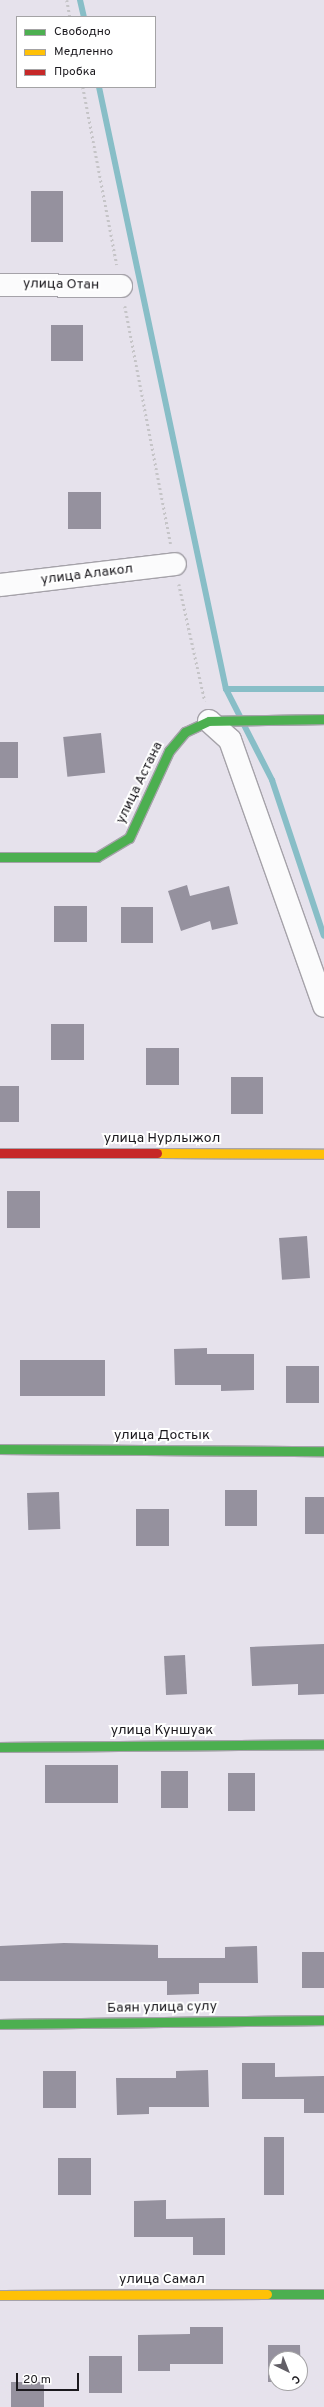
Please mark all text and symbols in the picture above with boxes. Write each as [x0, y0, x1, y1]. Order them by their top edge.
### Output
legend [16, 16, 156, 88]
text: Свободно [54, 24, 111, 40]
text: Медленно [54, 44, 113, 60]
text: Пробка [54, 64, 96, 80]
street label: улица Отан [23, 276, 99, 294]
street label: улица Алакол [40, 561, 134, 589]
street label: улица Астана [113, 739, 167, 827]
street label: улица Нурлыжол [104, 1131, 220, 1147]
street label: улица Достык [114, 1428, 210, 1444]
street label: улица Куншуак [111, 1723, 213, 1739]
street label: Баян улица сулу [107, 1999, 217, 2017]
street label: улица Самал [119, 2272, 205, 2288]
north arrow [268, 2351, 308, 2391]
scale bar [18, 2365, 81, 2391]
text: 20 m [23, 2372, 51, 2388]
text: С [288, 2372, 303, 2387]

